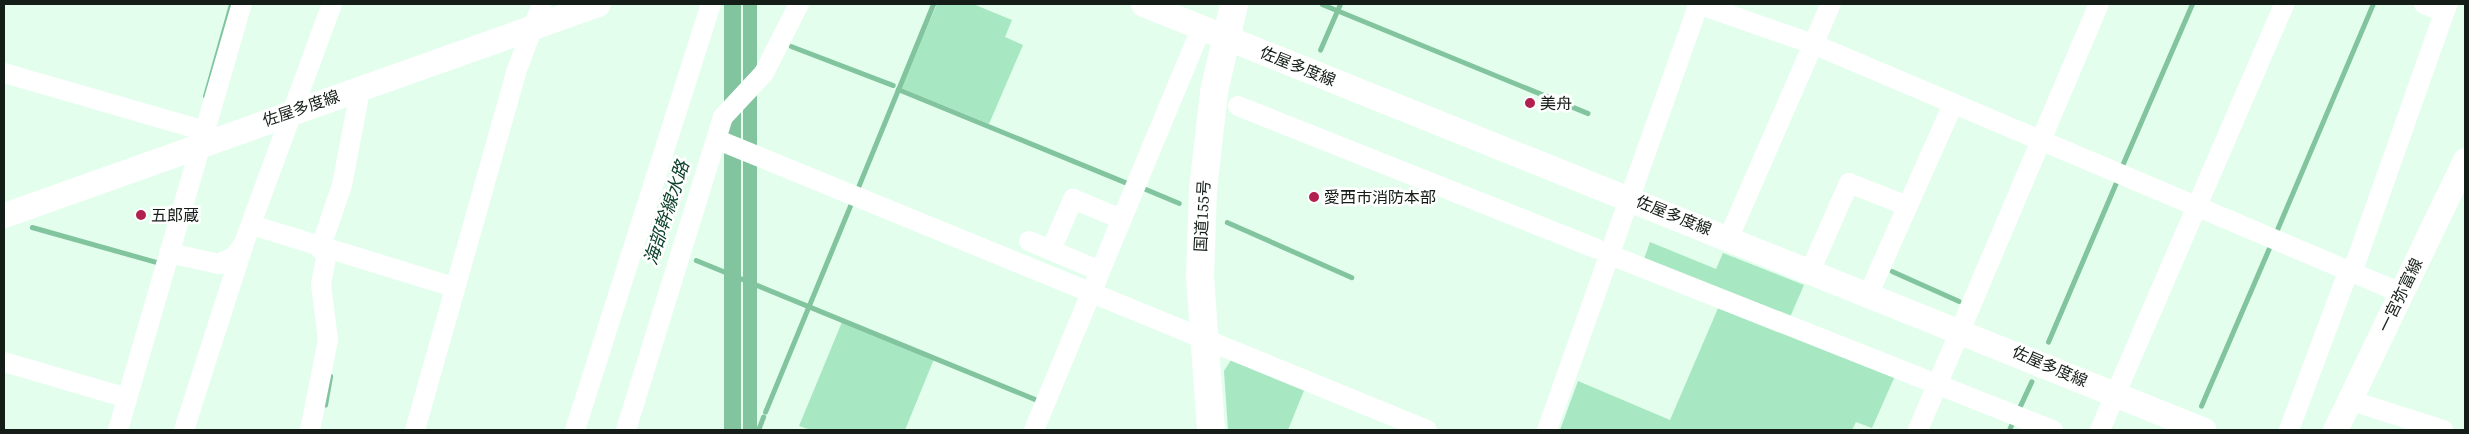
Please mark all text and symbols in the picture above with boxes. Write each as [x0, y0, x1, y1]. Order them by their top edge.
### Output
street label: 佐屋多度線 [1257, 42, 1339, 90]
street label: 佐屋多度線 [260, 86, 342, 130]
place label: 美舟 [1540, 93, 1572, 113]
marker: 美舟 [1524, 97, 1536, 109]
water label: 海部幹線水路 [640, 158, 694, 268]
street label: 国道155号 [1191, 180, 1213, 252]
place label: 愛西市消防本部 [1324, 187, 1436, 207]
marker: 愛西市消防本部 [1308, 191, 1320, 203]
street label: 佐屋多度線 [1633, 191, 1715, 239]
place label: 五郎蔵 [151, 205, 199, 225]
marker: 五郎蔵 [135, 209, 147, 221]
street label: 一宮弥富線 [2374, 255, 2426, 335]
street label: 佐屋多度線 [2009, 342, 2091, 390]

